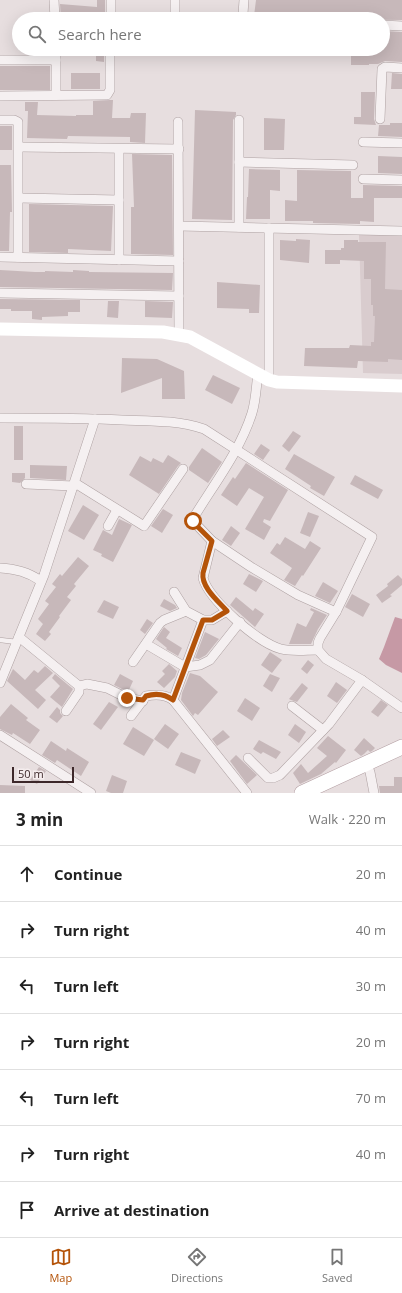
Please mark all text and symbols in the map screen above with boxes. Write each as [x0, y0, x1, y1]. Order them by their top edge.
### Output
search box [12, 12, 390, 56]
icon: search [26, 23, 48, 45]
text: Search here [58, 24, 142, 44]
route start [184, 512, 202, 530]
route end [118, 689, 136, 707]
scale bar [12, 765, 74, 784]
text: 50 m [18, 766, 44, 781]
text: 3 min [16, 808, 63, 831]
text: Walk · 220 m [309, 810, 386, 828]
icon: ahead [16, 863, 38, 885]
text: Continue [54, 864, 122, 884]
text: 20 m [356, 865, 386, 883]
icon: right [16, 919, 38, 941]
text: Turn right [54, 920, 129, 940]
text: 40 m [356, 921, 386, 939]
icon: left [16, 975, 38, 997]
text: Turn left [54, 976, 119, 996]
text: 30 m [356, 977, 386, 995]
icon: right [16, 1031, 38, 1053]
text: Turn right [54, 1032, 129, 1052]
text: 20 m [356, 1033, 386, 1051]
icon: left [16, 1087, 38, 1109]
text: Turn left [54, 1088, 119, 1108]
text: 70 m [356, 1089, 386, 1107]
icon: right [16, 1143, 38, 1165]
text: Turn right [54, 1144, 129, 1164]
text: 40 m [356, 1145, 386, 1163]
icon: arrive [16, 1199, 38, 1221]
text: Arrive at destination [54, 1200, 209, 1220]
tab: Map [49, 1246, 72, 1285]
tab: Directions [171, 1246, 223, 1285]
tab: Saved [322, 1246, 353, 1285]

